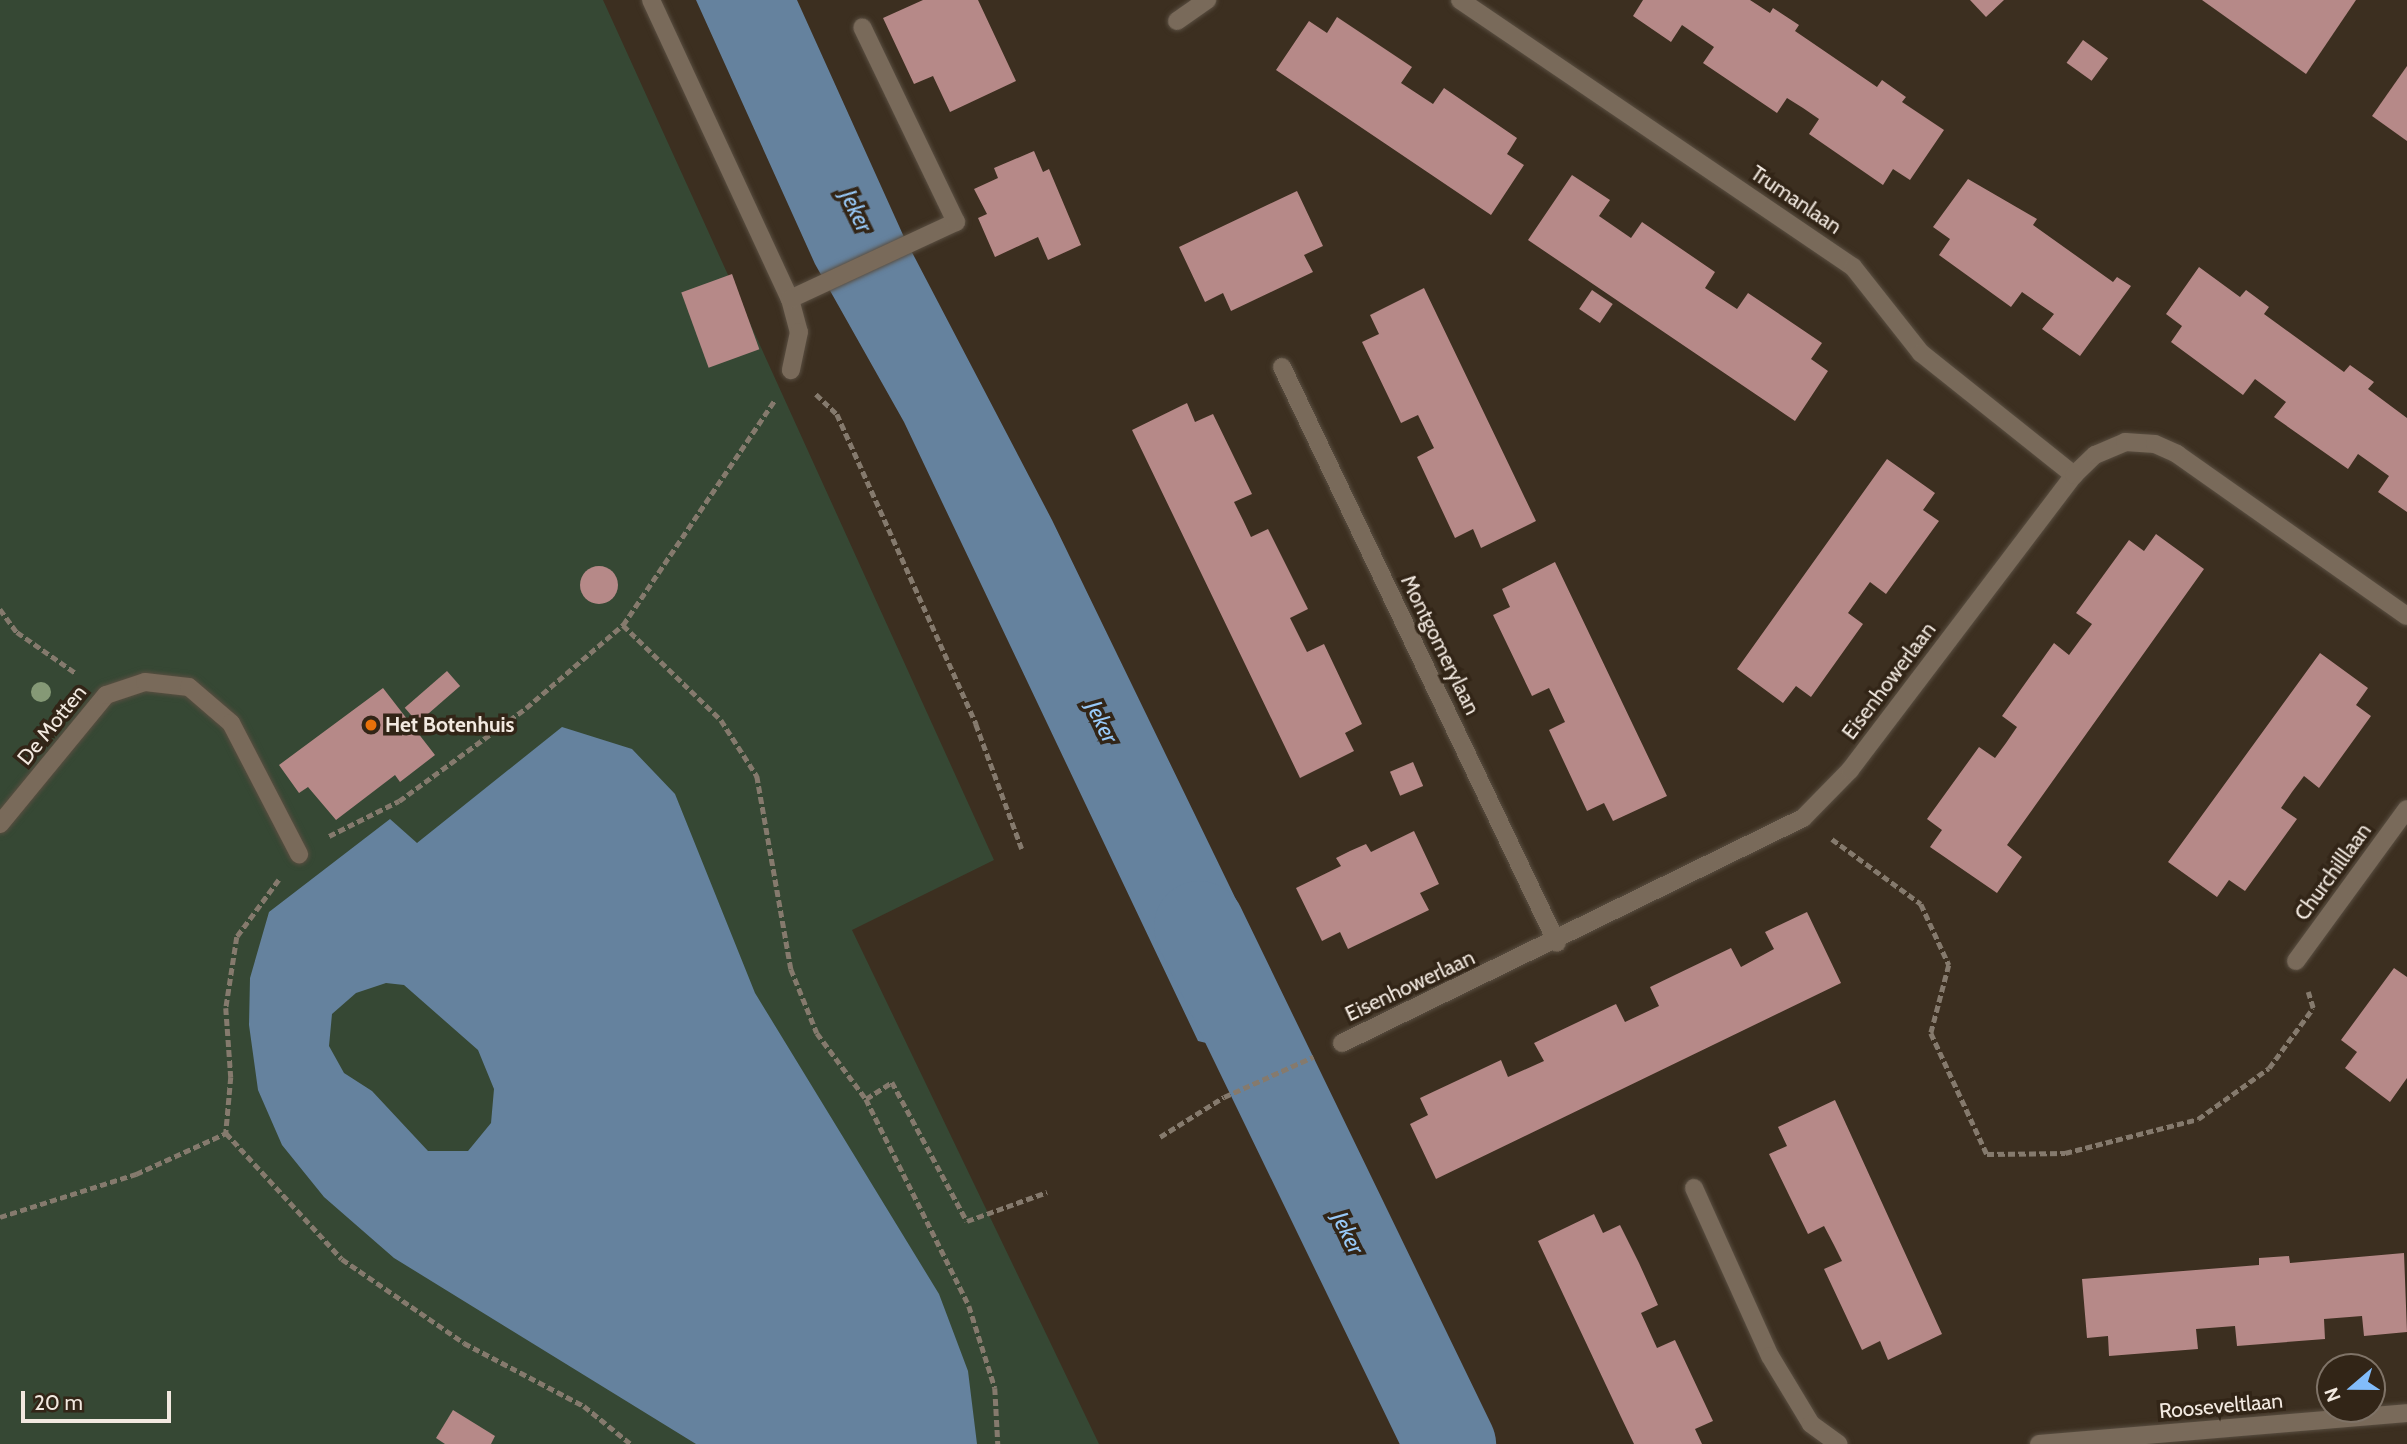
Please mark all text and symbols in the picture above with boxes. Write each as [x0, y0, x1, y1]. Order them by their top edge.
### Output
street label: Trumanlaan [1746, 160, 1846, 240]
water label: Jeker [834, 185, 878, 237]
street label: Montgomerylaan [1395, 571, 1485, 719]
street label: Eisenhowerlaan [1837, 618, 1941, 744]
street label: De Motten [12, 680, 92, 770]
water label: Jeker [1080, 696, 1124, 748]
place label: Het Botenhuis [385, 712, 514, 738]
marker: Het Botenhuis [363, 717, 379, 733]
street label: Churchilllaan [2289, 819, 2377, 925]
street label: Eisenhowerlaan [1341, 945, 1479, 1027]
water label: Jeker [1326, 1207, 1370, 1259]
north arrow [2316, 1353, 2386, 1423]
scale bar [24, 1378, 175, 1422]
text: N [2320, 1384, 2346, 1405]
street label: Rooseveltlaan [2158, 1388, 2284, 1424]
text: 20 m [34, 1390, 83, 1415]

